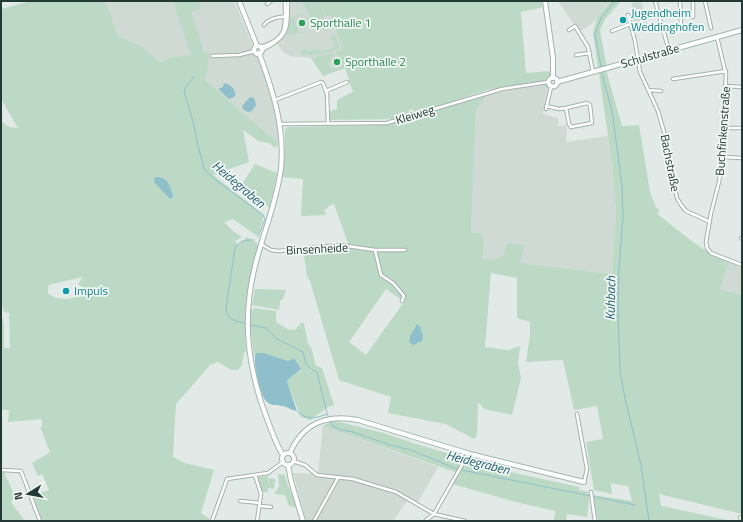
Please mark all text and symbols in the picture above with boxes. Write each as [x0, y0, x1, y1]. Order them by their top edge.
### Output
place label: Jugendheim Weddinghofen [631, 3, 705, 36]
place label: Sporthalle 1 [310, 13, 371, 32]
marker: Jugendheim Weddinghofen [618, 15, 628, 25]
marker: Sporthalle 1 [297, 18, 307, 28]
street label: Schulstraße [618, 38, 681, 73]
place label: Sporthalle 2 [345, 52, 406, 71]
marker: Sporthalle 2 [332, 57, 342, 67]
street label: Buchfinkenstraße [710, 86, 735, 176]
street label: Kleiweg [393, 100, 437, 129]
street label: Bachstraße [656, 133, 685, 193]
water label: Heidegraben [208, 156, 271, 213]
street label: Binsenheide [285, 237, 348, 260]
water label: Kuhbach [600, 275, 620, 320]
place label: Impuls [74, 281, 108, 300]
marker: Impuls [61, 286, 71, 296]
water label: Heidegraben [444, 444, 512, 480]
north arrow [8, 474, 48, 514]
text: N [10, 491, 27, 501]

